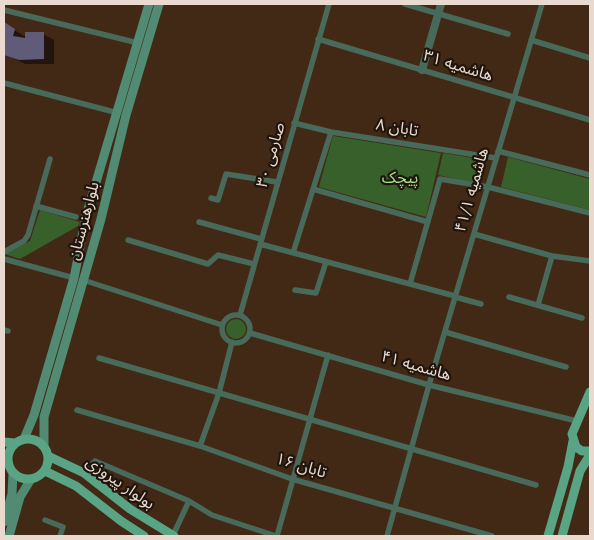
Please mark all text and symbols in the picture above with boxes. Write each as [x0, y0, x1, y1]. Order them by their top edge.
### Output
street label: هاشمیه ۳۱ [421, 46, 495, 86]
street label: تابان ۸ [374, 115, 420, 141]
street label: صارمی ۳۰ [253, 120, 289, 190]
street label: هاشمیه ۴۱/۱ [451, 146, 493, 234]
park label: پیچک [382, 168, 418, 188]
street label: بلوارهنرستان [64, 180, 104, 262]
street label: هاشمیه ۴۱ [379, 347, 453, 385]
street label: تابان ۱۶ [273, 449, 329, 483]
street label: بولوار پیروزی [82, 452, 158, 514]

